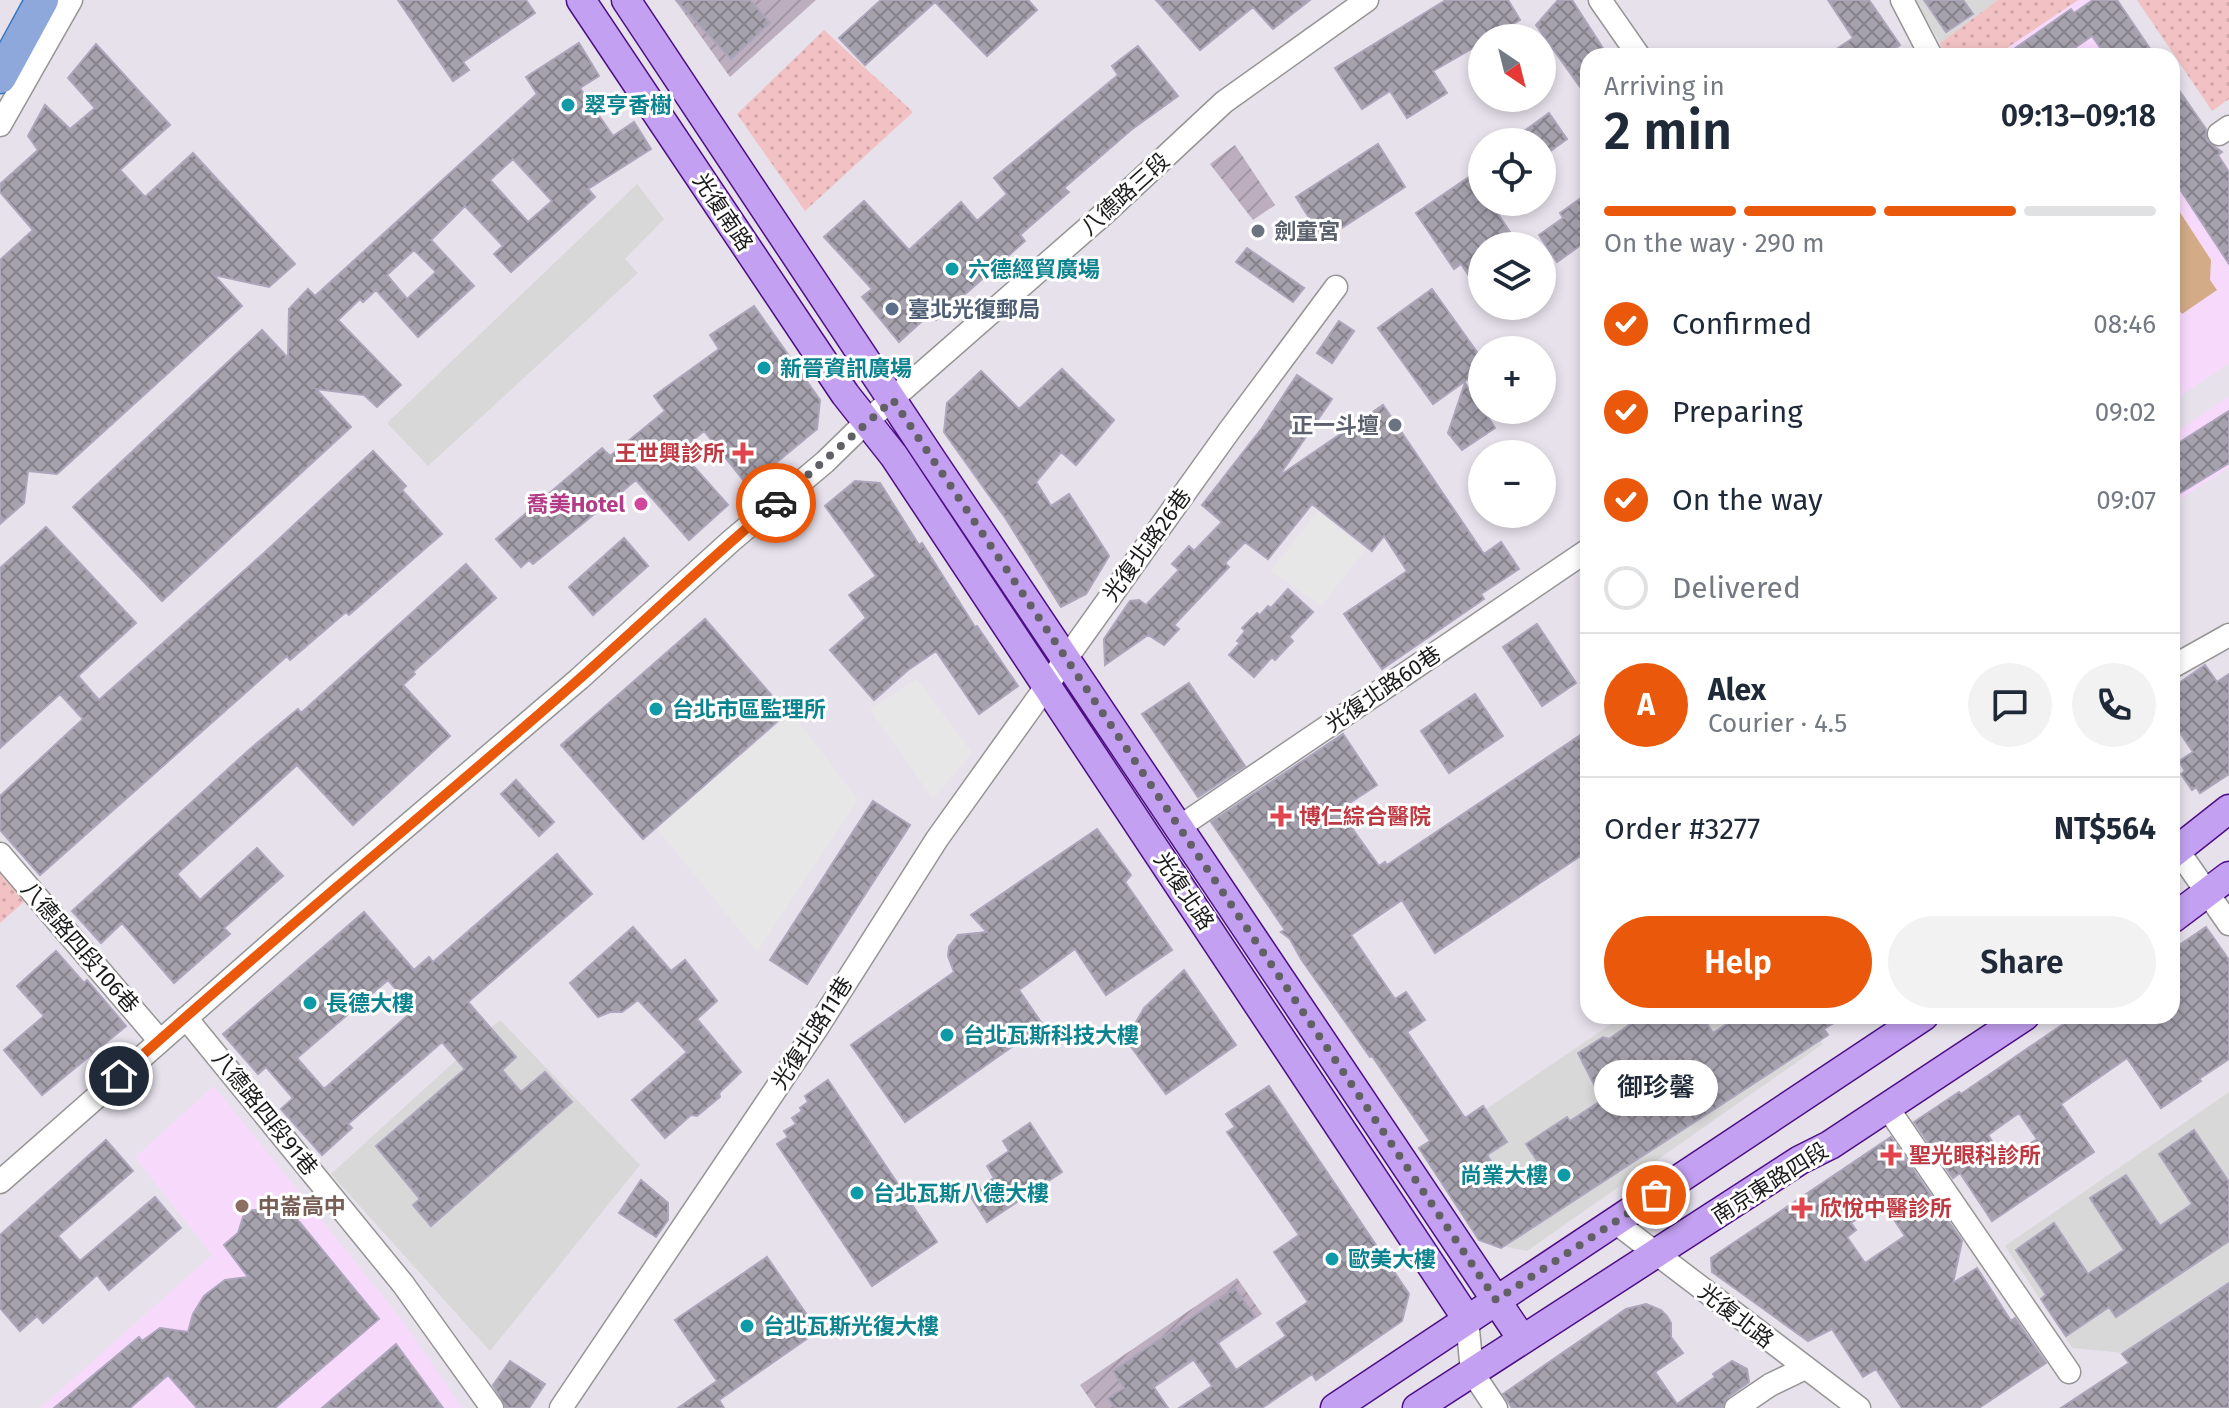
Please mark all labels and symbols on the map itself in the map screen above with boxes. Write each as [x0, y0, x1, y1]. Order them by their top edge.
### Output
north arrow [1468, 24, 1556, 112]
place label: 翠亨香樹 [584, 92, 672, 119]
marker: 翠亨香樹 [559, 96, 577, 114]
street label: 八德路三段 [1075, 147, 1175, 241]
street label: 光復南路 [687, 168, 759, 256]
place label: 劍童宮 [1274, 218, 1340, 245]
marker: 劍童宮 [1249, 222, 1267, 240]
place label: 六德經貿廣場 [968, 256, 1100, 283]
marker: 六德經貿廣場 [943, 260, 961, 278]
place label: 臺北光復郵局 [908, 296, 1040, 323]
marker: 臺北光復郵局 [883, 300, 901, 318]
place label: 新晉資訊廣場 [780, 355, 912, 382]
marker: 新晉資訊廣場 [755, 359, 773, 377]
place label: 正一斗壇 [1291, 412, 1379, 439]
marker: 正一斗壇 [1386, 416, 1404, 434]
place label: 王世興診所 [615, 440, 725, 467]
marker: 王世興診所 [732, 442, 754, 464]
courier [736, 463, 816, 543]
street label: 光復北路26巷 [1097, 483, 1197, 607]
place label: 喬美Hotel [527, 491, 625, 518]
marker: 喬美Hotel [632, 495, 650, 513]
street label: 光復北路60巷 [1320, 640, 1446, 738]
place label: 台北市區監理所 [672, 696, 826, 723]
marker: 台北市區監理所 [647, 700, 665, 718]
place label: 博仁綜合醫院 [1299, 803, 1431, 830]
marker: 博仁綜合醫院 [1270, 805, 1292, 827]
street label: 光復北路 [1148, 847, 1220, 935]
street label: 八德路四段106巷 [16, 876, 144, 1018]
street label: 光復北路11巷 [766, 972, 858, 1094]
place label: 長德大樓 [326, 990, 414, 1017]
marker: 長德大樓 [301, 994, 319, 1012]
place label: 台北瓦斯科技大樓 [963, 1022, 1139, 1049]
marker: 台北瓦斯科技大樓 [938, 1026, 956, 1044]
pin [85, 1042, 153, 1110]
street label: 八德路四段91巷 [206, 1045, 324, 1181]
callout: 御珍馨 [1594, 1059, 1718, 1115]
street label: 南京東路四段 [1707, 1137, 1833, 1229]
place label: 聖光眼科診所 [1909, 1142, 2041, 1169]
marker: 聖光眼科診所 [1880, 1144, 1902, 1166]
pin [1622, 1161, 1690, 1229]
place label: 尚業大樓 [1460, 1162, 1548, 1189]
marker: 尚業大樓 [1555, 1166, 1573, 1184]
place label: 台北瓦斯八德大樓 [873, 1180, 1049, 1207]
marker: 台北瓦斯八德大樓 [848, 1184, 866, 1202]
place label: 中崙高中 [258, 1193, 346, 1220]
place label: 欣悅中醫診所 [1820, 1195, 1952, 1222]
marker: 中崙高中 [233, 1197, 251, 1215]
marker: 欣悅中醫診所 [1791, 1197, 1813, 1219]
place label: 歐美大樓 [1348, 1246, 1436, 1273]
marker: 歐美大樓 [1323, 1250, 1341, 1268]
street label: 光復北路 [1693, 1278, 1779, 1354]
place label: 台北瓦斯光復大樓 [763, 1313, 939, 1340]
marker: 台北瓦斯光復大樓 [738, 1317, 756, 1335]

